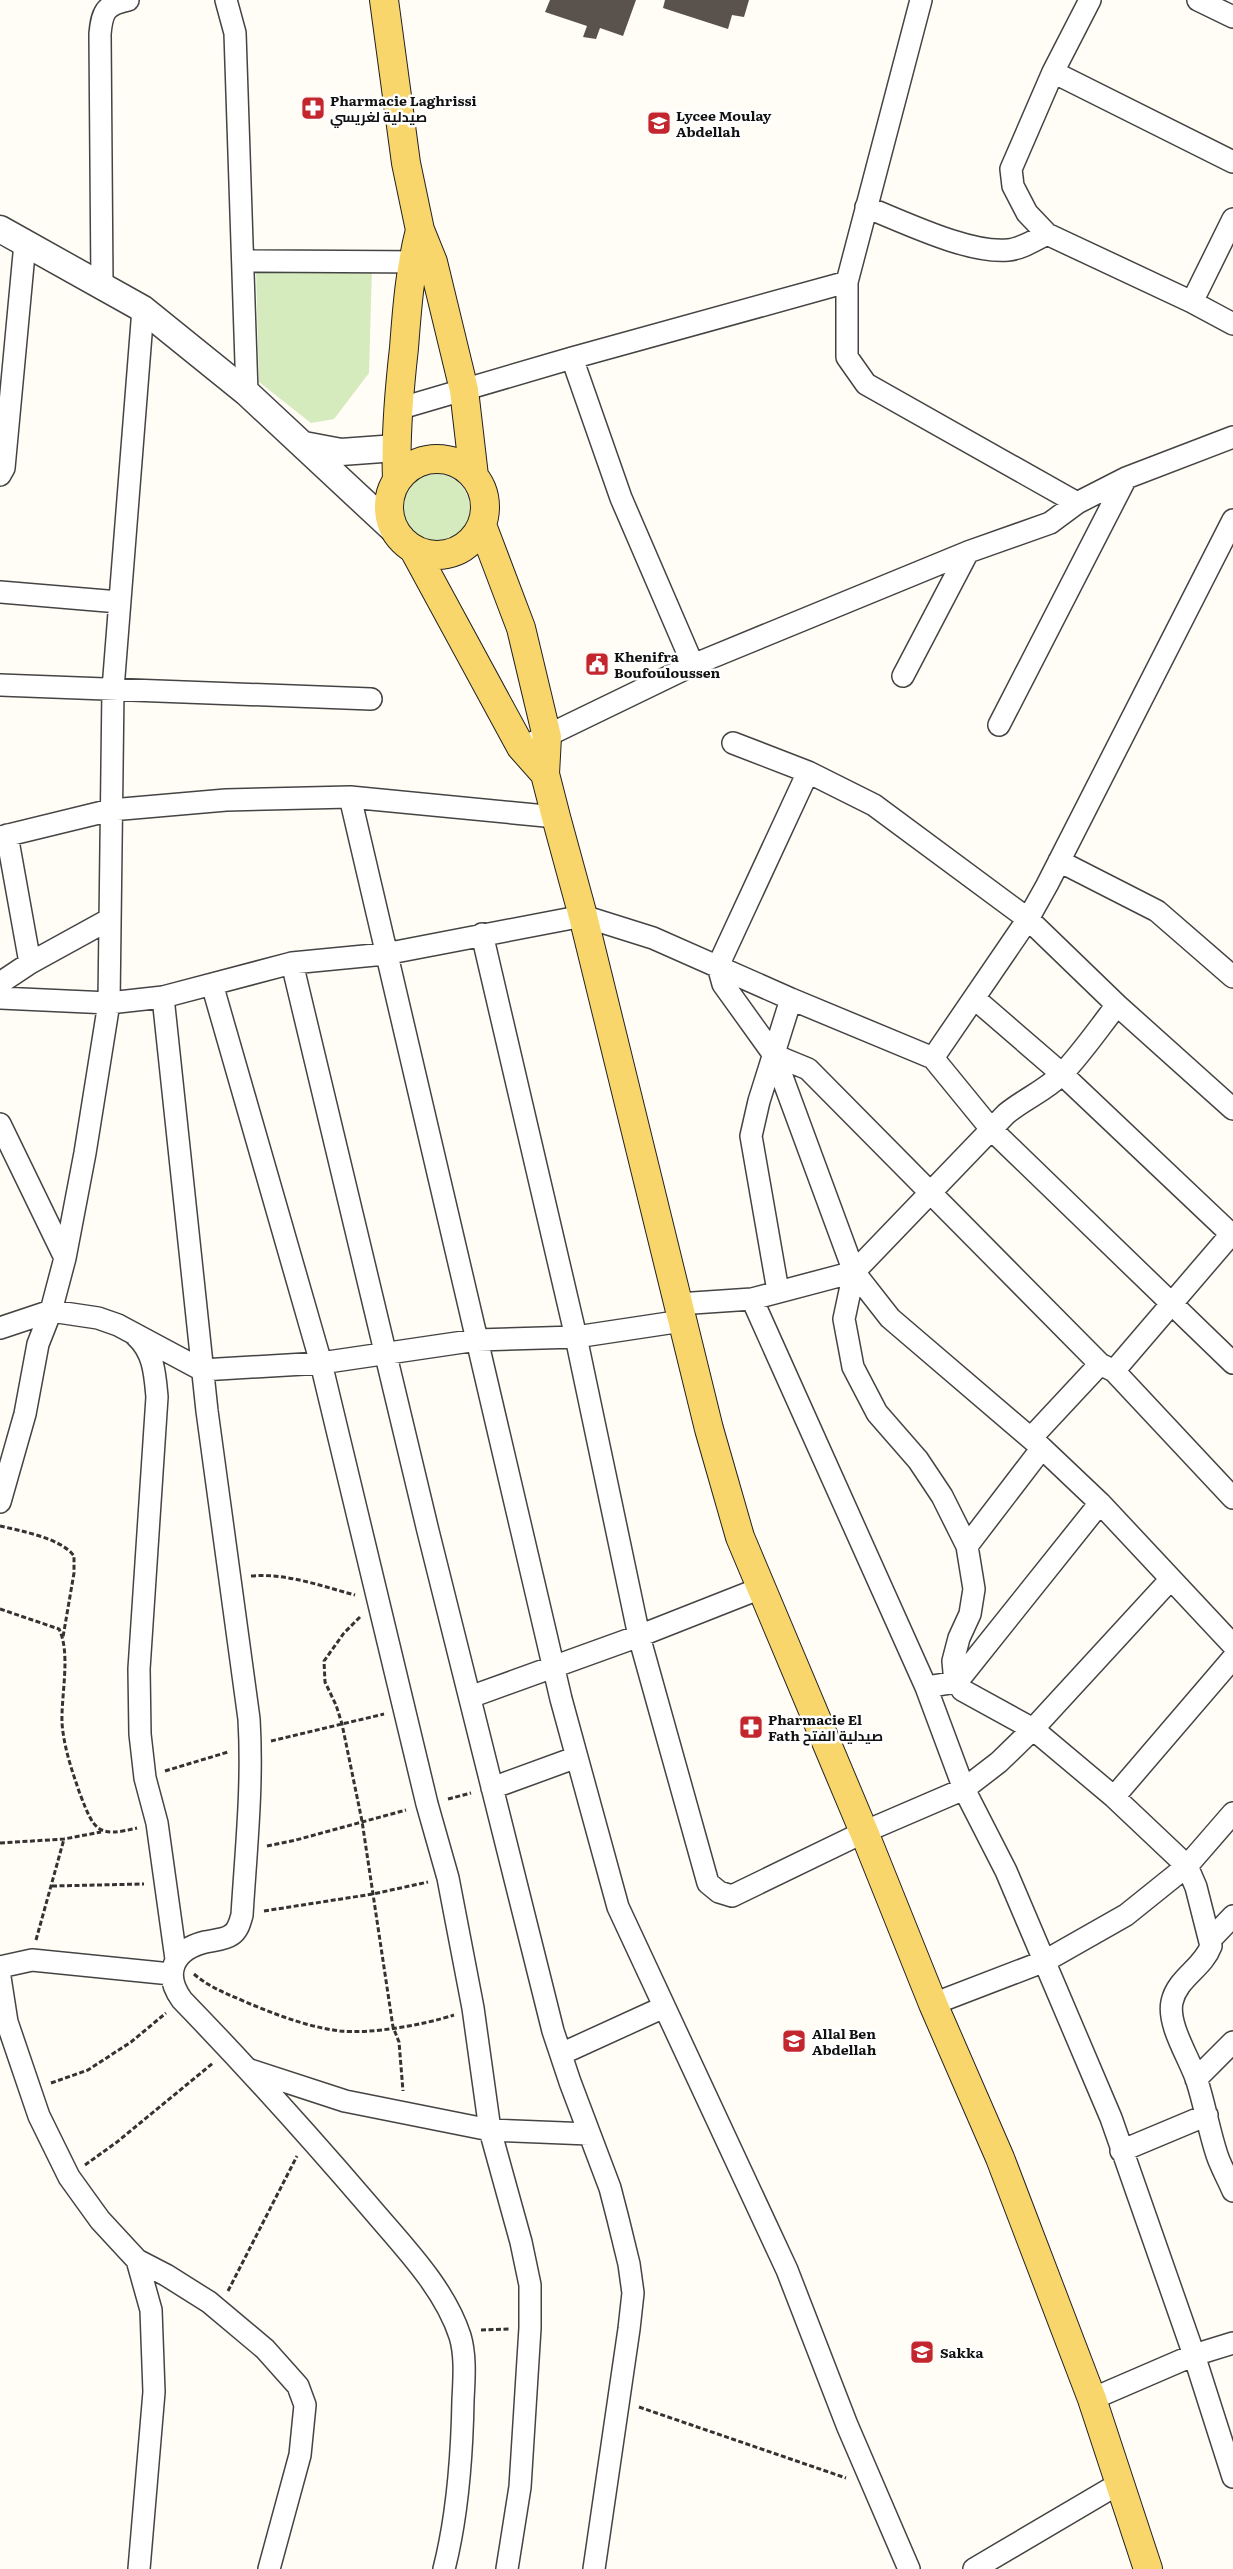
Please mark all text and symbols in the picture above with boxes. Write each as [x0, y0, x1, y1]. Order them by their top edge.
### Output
place label: Pharmacie Laghrissi صيدلية لغريسي [330, 90, 477, 128]
pharmacy icon: Pharmacie Laghrissi صيدلية لغريسي [300, 95, 326, 121]
place label: Lycee Moulay Abdellah [676, 105, 772, 141]
school or university icon: Lycee Moulay Abdellah [646, 110, 672, 136]
place label: Khenifra Boufouloussen [614, 646, 720, 682]
public building icon: Khenifra Boufouloussen [584, 651, 610, 677]
place label: Pharmacie El Fath صيدلية الفتح [768, 1709, 883, 1746]
pharmacy icon: Pharmacie El Fath صيدلية الفتح [738, 1714, 764, 1740]
place label: Allal Ben Abdellah [812, 2023, 877, 2059]
school or university icon: Allal Ben Abdellah [781, 2028, 807, 2054]
school or university icon: Sakka [909, 2339, 935, 2365]
place label: Sakka [940, 2342, 984, 2362]

